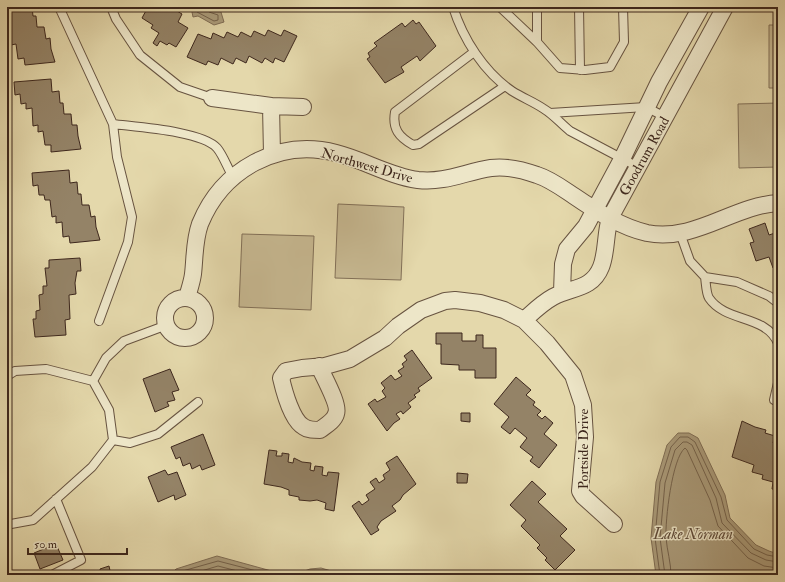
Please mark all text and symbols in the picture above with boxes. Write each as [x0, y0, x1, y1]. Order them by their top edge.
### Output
street label: Goodrum Road [616, 114, 673, 199]
street label: Northwest Drive [319, 144, 415, 187]
street label: Portside Drive [575, 409, 592, 489]
water label: Lake Norman [652, 525, 733, 544]
scale bar [28, 530, 127, 556]
text: 50 m [34, 537, 58, 552]

